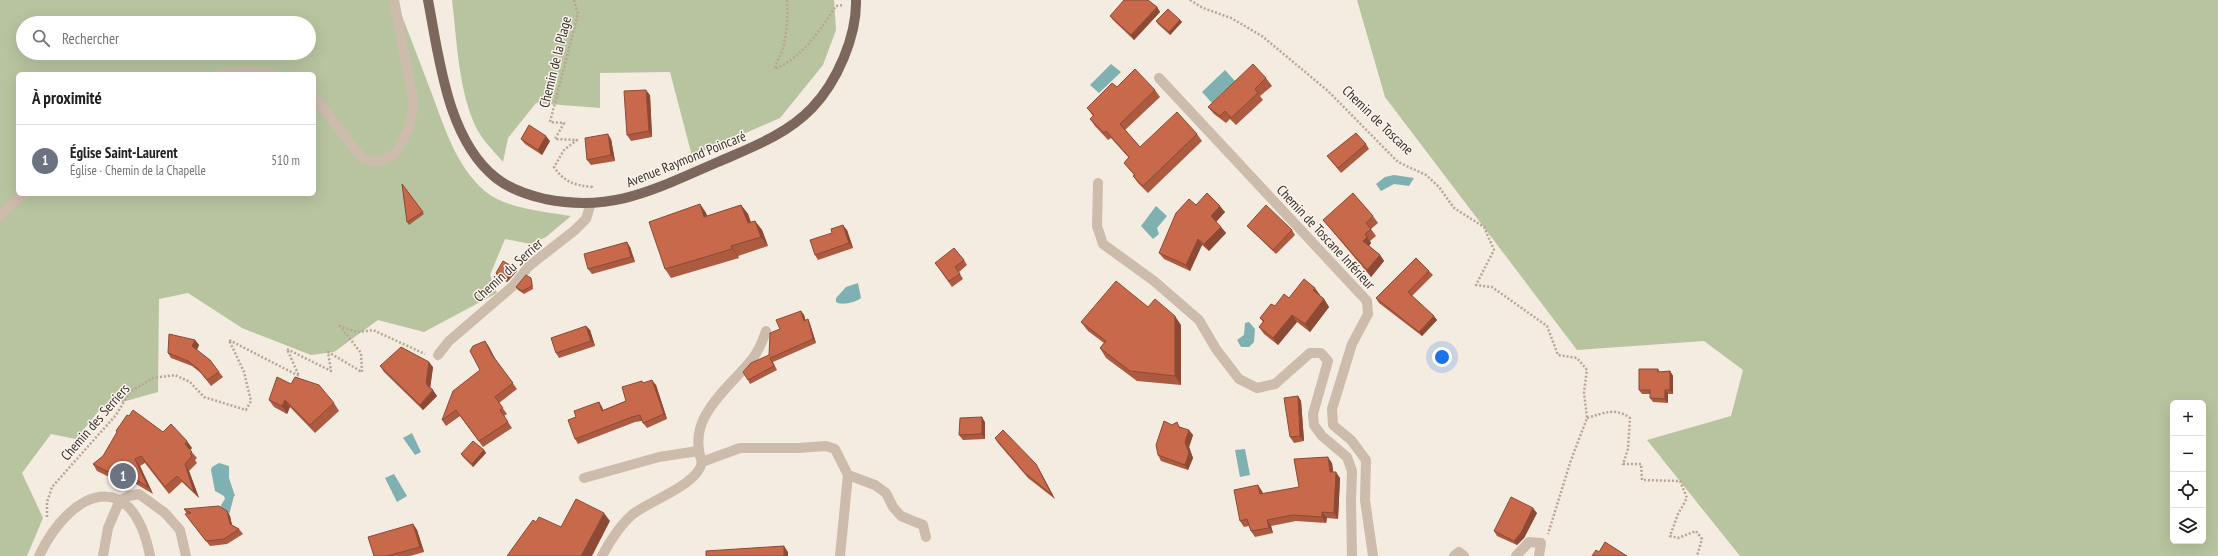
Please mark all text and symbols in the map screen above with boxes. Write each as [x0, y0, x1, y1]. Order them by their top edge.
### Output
street label: Chemin de la Plage [535, 14, 575, 109]
search box [16, 16, 316, 60]
icon: search [30, 27, 52, 49]
text: Rechercher [62, 29, 119, 48]
street label: Chemin de Toscane [1339, 82, 1418, 159]
text: À proximité [32, 87, 102, 109]
street label: Avenue Raymond Poincaré [623, 127, 749, 191]
text: Église Saint-Laurent [70, 143, 178, 162]
text: 1 [42, 152, 48, 169]
text: 510 m [271, 152, 300, 169]
text: Église · Chemin de la Chapelle [70, 162, 206, 179]
street label: Chemin de Toscane Inférieur [1273, 181, 1379, 293]
street label: Chemin du Serrier [470, 234, 546, 306]
your location [1432, 347, 1452, 367]
street label: Chemin des Serriers [57, 380, 133, 464]
map controls [2170, 400, 2206, 544]
button: + [2170, 400, 2206, 436]
button: − [2170, 436, 2206, 472]
pin: 1 [110, 461, 136, 491]
button: locate [2170, 472, 2206, 508]
button: layers [2170, 508, 2206, 544]

